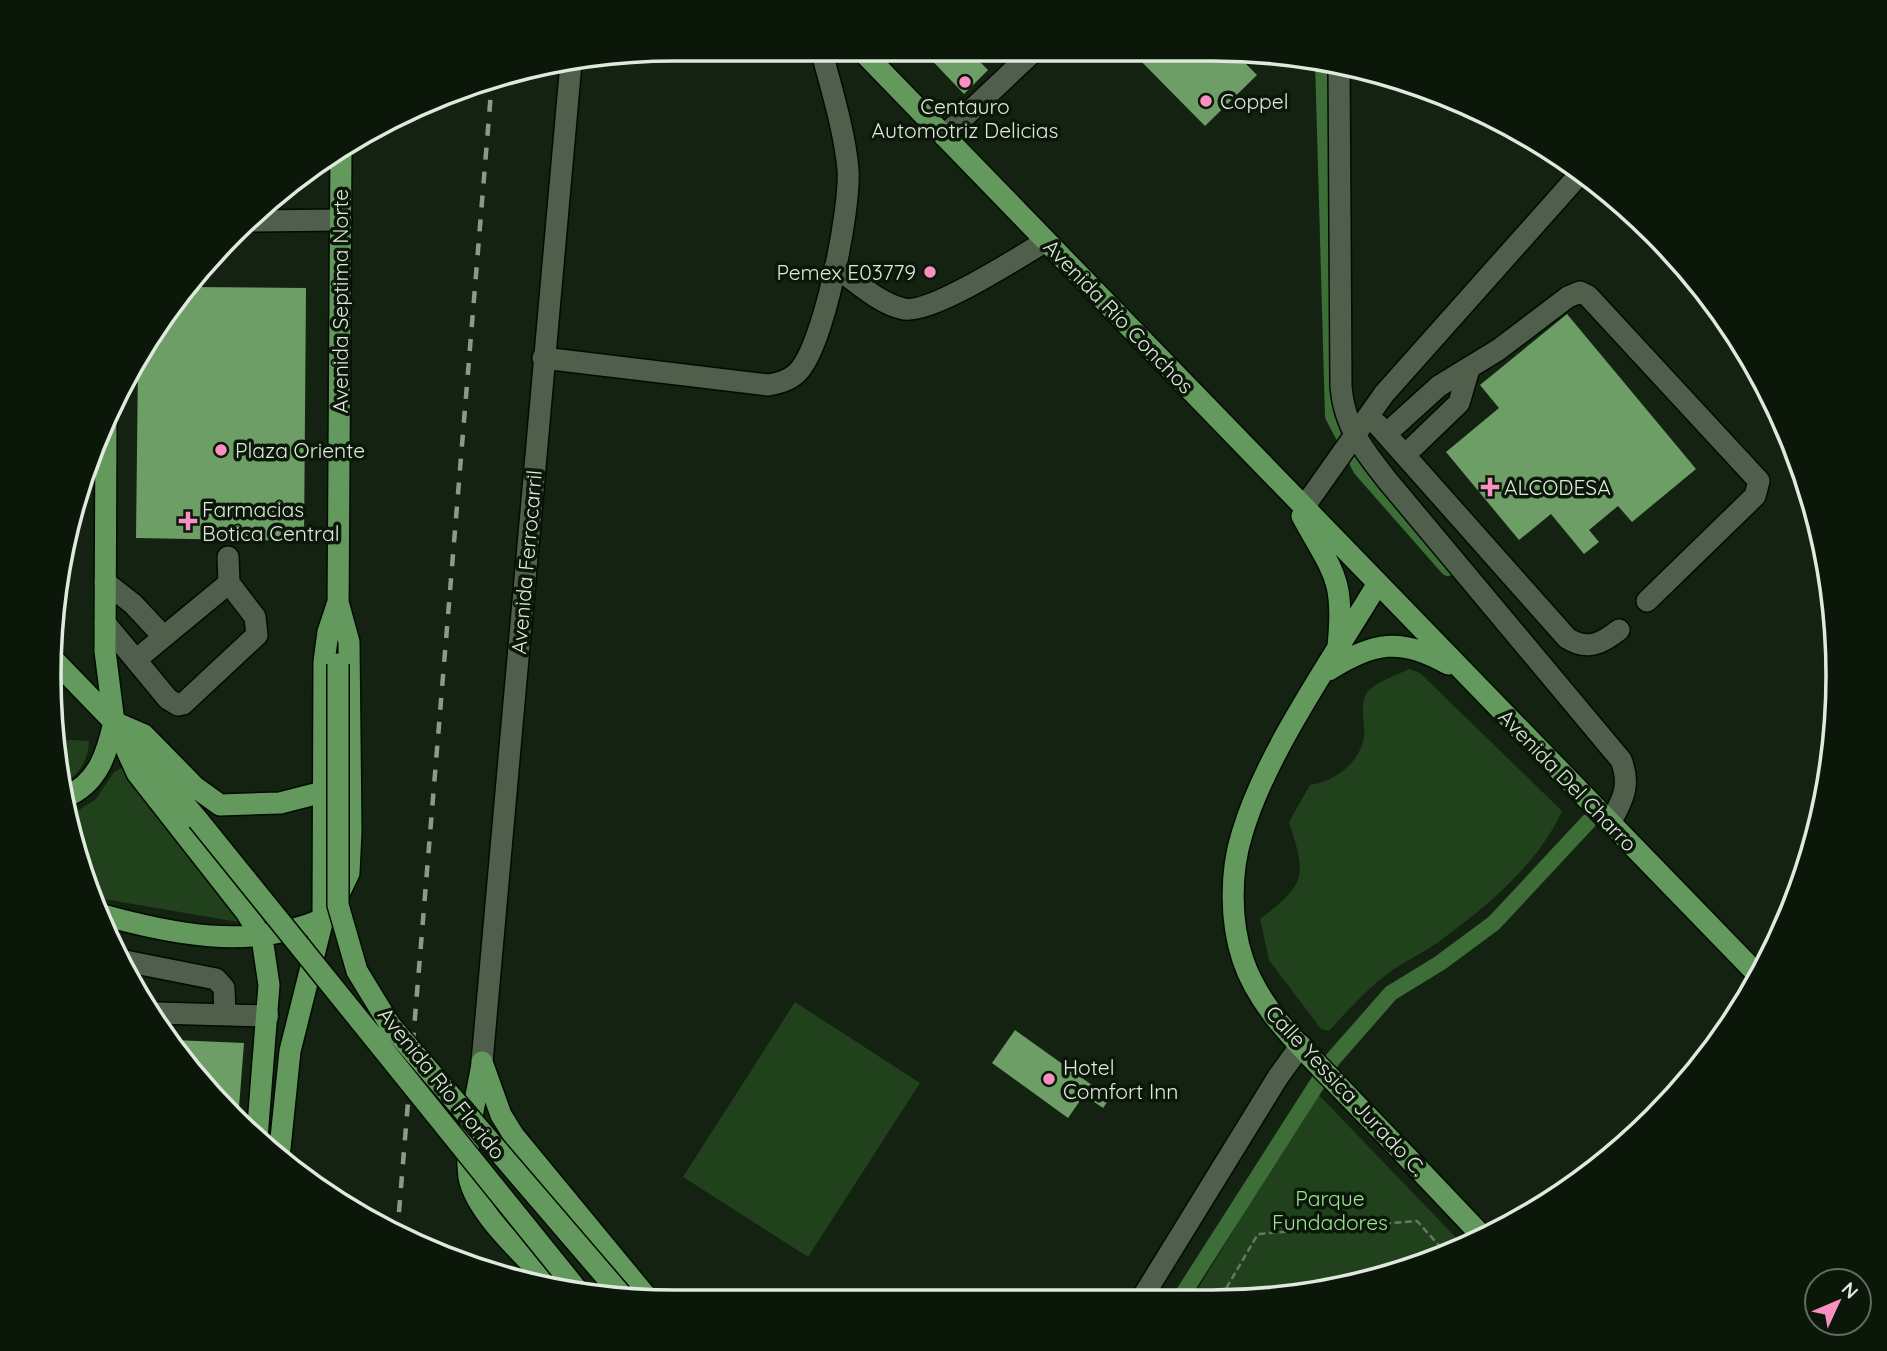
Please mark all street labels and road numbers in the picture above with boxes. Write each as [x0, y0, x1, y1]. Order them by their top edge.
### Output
street label: Avenida Septima Norte [327, 189, 353, 413]
street label: Avenida Río Conchos [1039, 233, 1199, 399]
street label: Avenida Ferrocarril [505, 469, 547, 655]
street label: Avenida Del Charro [1493, 703, 1643, 857]
street label: Calle Yessica Jurado C. [1260, 1000, 1432, 1180]
street label: Avenida Río Florido [373, 1002, 511, 1164]

